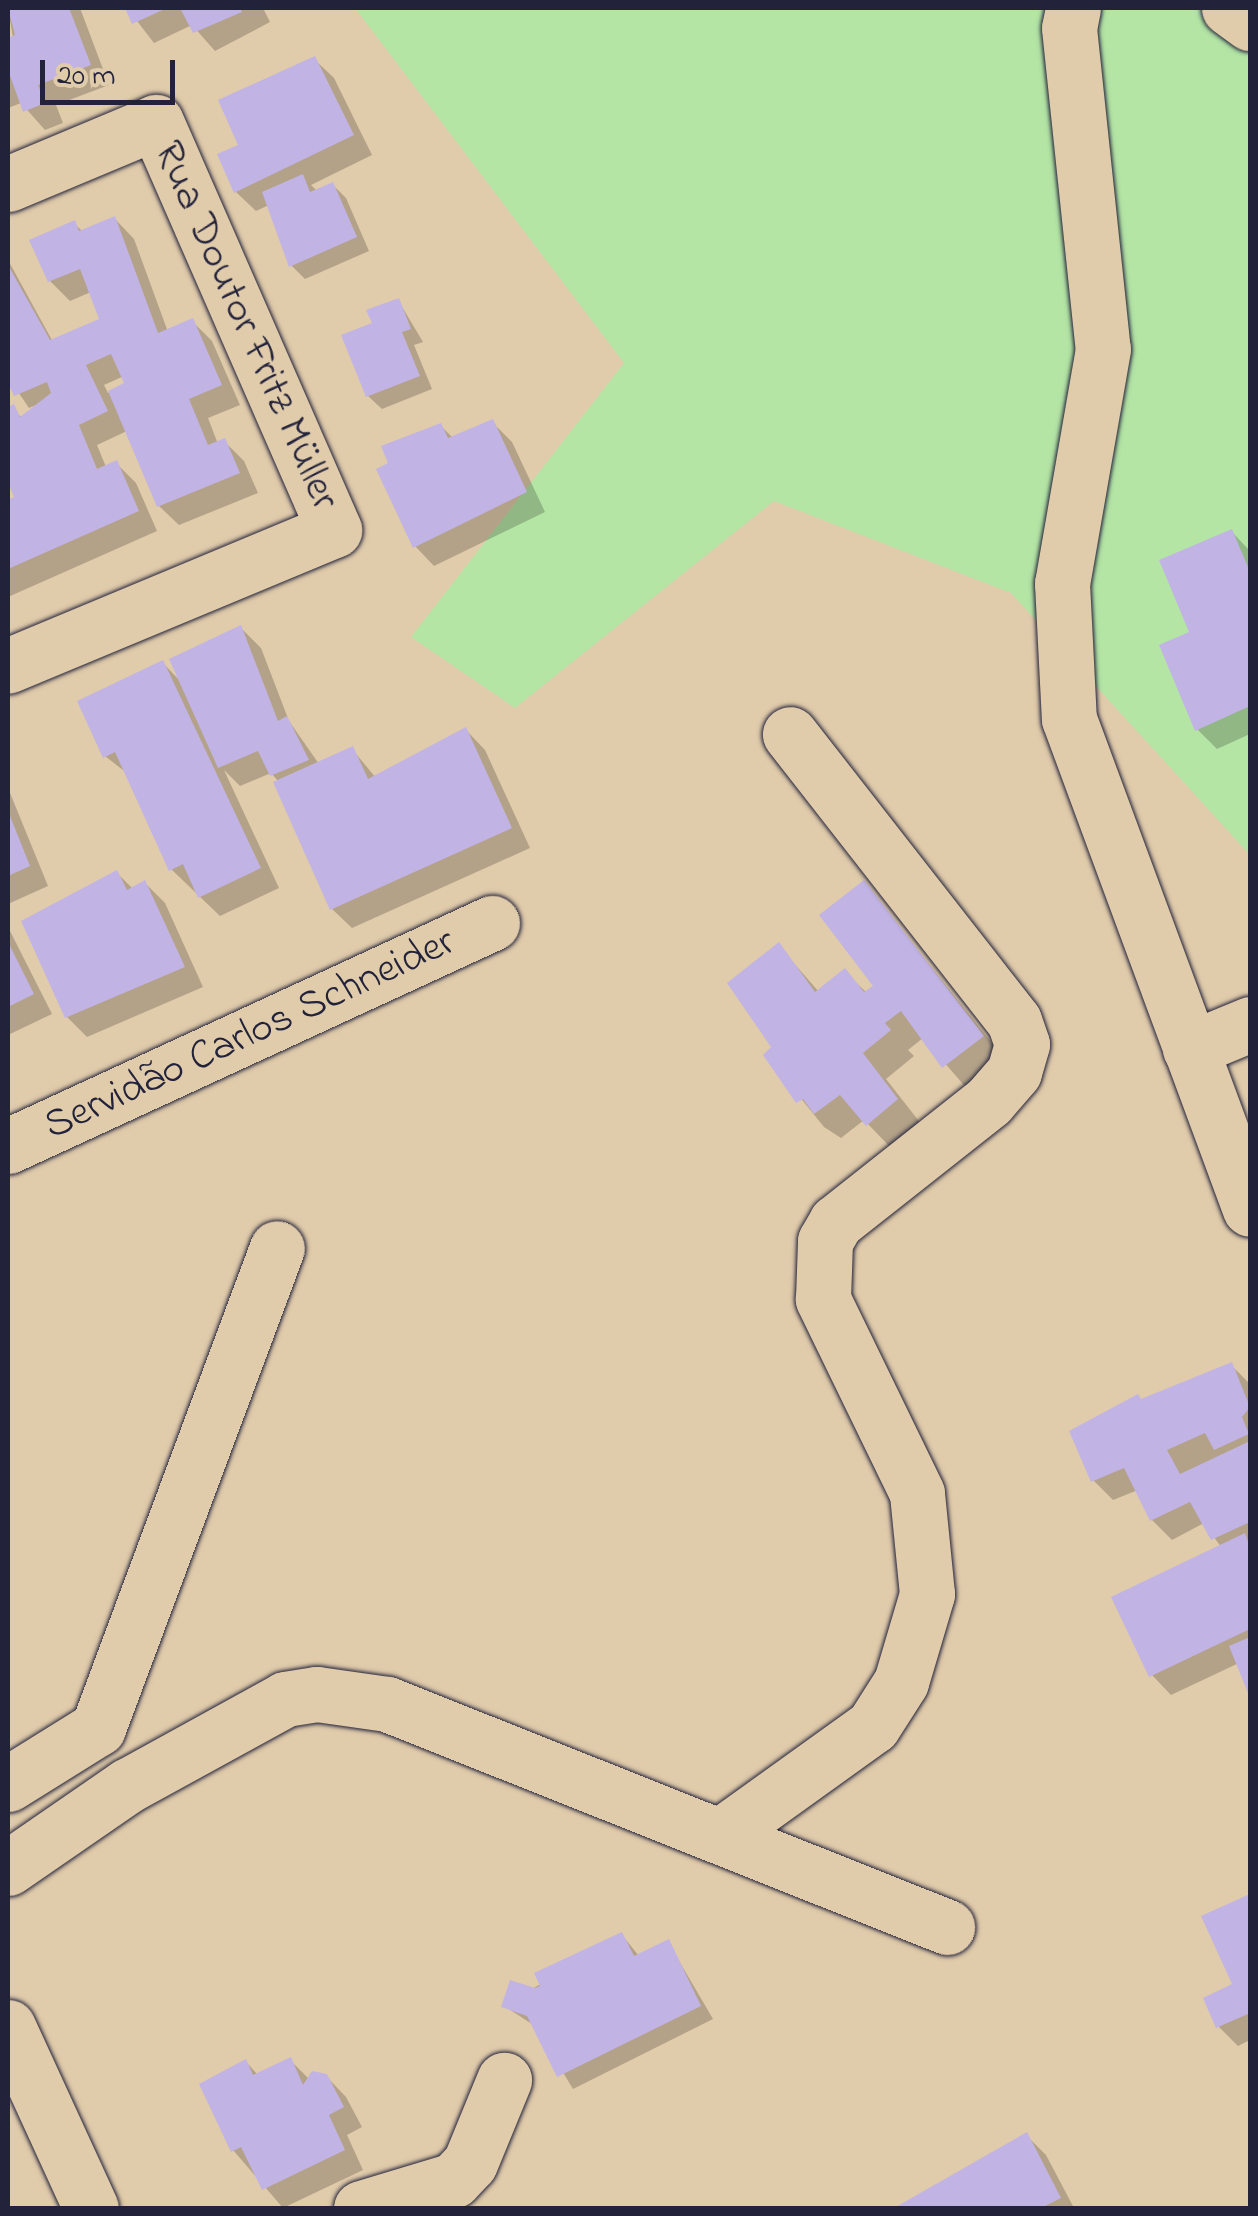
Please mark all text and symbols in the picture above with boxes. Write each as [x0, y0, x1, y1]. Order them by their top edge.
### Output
scale bar [45, 40, 180, 102]
text: 20 m [57, 55, 116, 99]
street label: Rua Doutor Fritz Müller [141, 134, 349, 518]
street label: Servidão Carlos Schneider [37, 918, 463, 1152]

